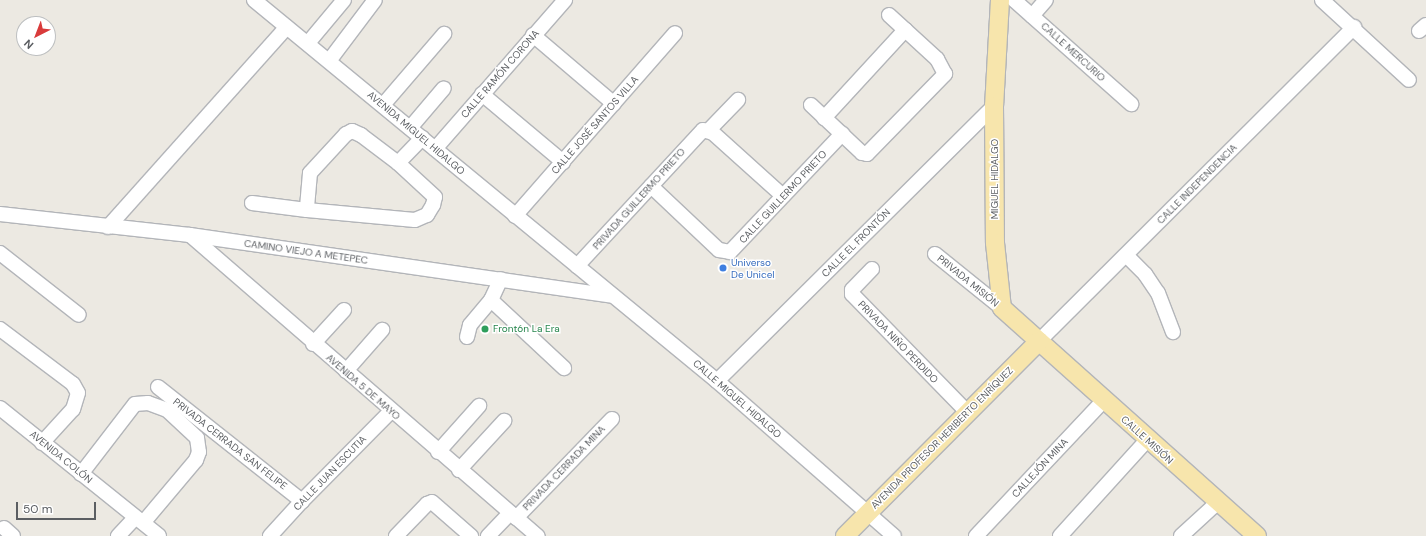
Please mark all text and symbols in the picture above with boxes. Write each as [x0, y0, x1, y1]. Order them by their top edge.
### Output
north arrow [16, 16, 56, 56]
street label: CALLE MERCURIO [1038, 20, 1108, 84]
street label: CALLE RAMÓN CORONA [458, 27, 542, 121]
text: N [21, 36, 36, 52]
street label: CALLE JOSÉ SANTOS VILLA [549, 73, 641, 177]
street label: AVENIDA MIGUEL HIDALGO [365, 89, 467, 177]
street label: MIGUEL HIDALGO [989, 139, 1001, 219]
street label: CALLE INDEPENDENCIA [1154, 141, 1240, 227]
street label: PRIVADA GUILLERMO PRIETO [590, 146, 688, 252]
street label: CALLE GUILLERMO PRIETO [737, 148, 829, 246]
street label: CALLE EL FRONTÓN [819, 206, 893, 280]
street label: CAMINO VIEJO A METEPEC [243, 237, 369, 267]
street label: PRIVADA MISIÓN [935, 253, 1001, 309]
place label: Universo De Unicel [731, 256, 775, 280]
marker: Universo De Unicel [718, 263, 728, 273]
street label: PRIVADA NIÑO PERDIDO [856, 298, 940, 386]
place label: Frontón La Era [493, 323, 560, 335]
marker: Frontón La Era [480, 324, 490, 334]
street label: AVENIDA 5 DE MAYO [323, 352, 403, 422]
street label: CALLE MIGUEL HIDALGO [690, 357, 784, 441]
street label: AVENIDA PROFESOR HERIBERTO ENRÍQUEZ [869, 365, 1015, 511]
street label: PRIVADA CERRADA SAN FELIPE [171, 396, 289, 492]
street label: CALLE MISIÓN [1118, 413, 1176, 467]
street label: PRIVADA CERRADA MINA [520, 423, 608, 513]
street label: AVENIDA COLÓN [27, 428, 95, 486]
street label: CALLE JUAN ESCUTIA [291, 433, 369, 513]
street label: CALLEJÓN MINA [1010, 436, 1070, 500]
scale bar [18, 494, 98, 520]
text: 50 m [23, 501, 52, 517]

